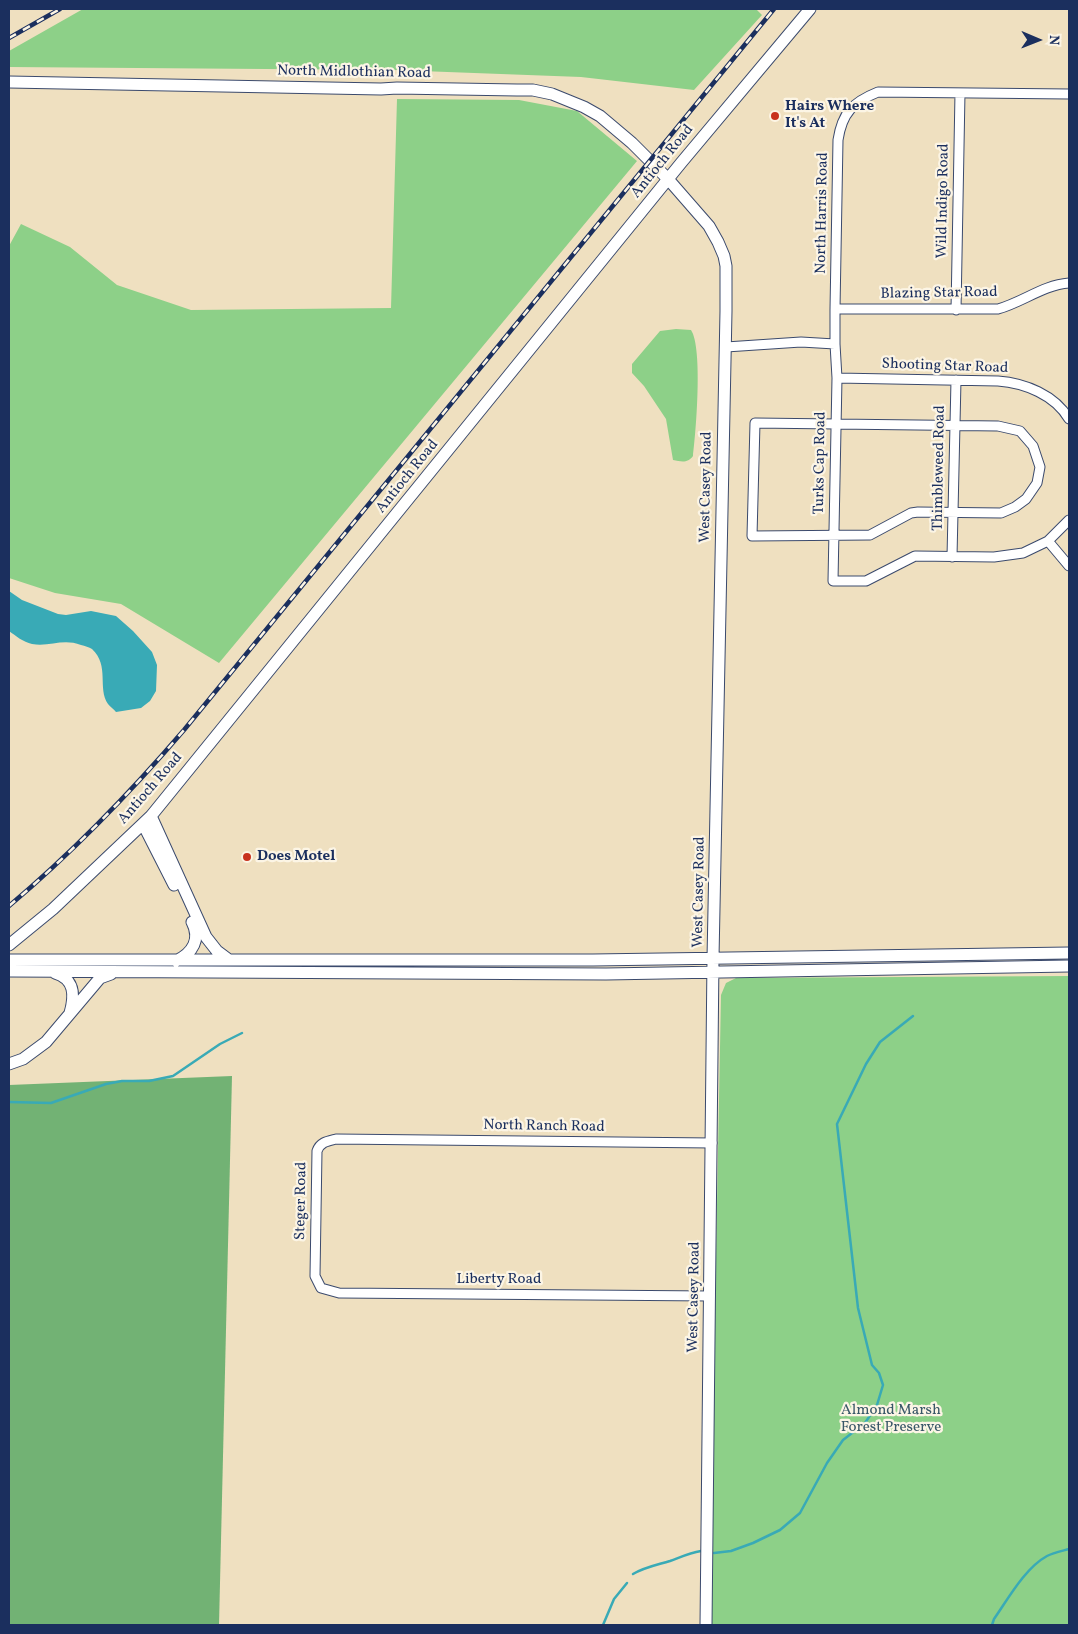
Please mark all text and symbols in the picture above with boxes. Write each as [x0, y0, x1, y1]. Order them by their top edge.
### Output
north arrow [1013, 15, 1063, 65]
text: N [1044, 35, 1063, 46]
street label: North Midlothian Road [277, 63, 431, 83]
place label: Hairs Where It's At [785, 98, 874, 133]
marker: Hairs Where It's At [769, 110, 781, 122]
street label: Antioch Road [628, 122, 698, 202]
street label: Wild Indigo Road [934, 143, 954, 259]
street label: North Harris Road [813, 152, 833, 274]
street label: Blazing Star Road [880, 284, 998, 304]
street label: Shooting Star Road [881, 356, 1009, 378]
street label: Thimbleweed Road [930, 405, 950, 531]
street label: Turks Cap Road [811, 411, 831, 515]
street label: West Casey Road [697, 431, 717, 543]
street label: Antioch Road [373, 437, 443, 517]
street label: Antioch Road [115, 749, 187, 829]
street label: West Casey Road [690, 836, 710, 948]
place label: Does Motel [257, 848, 335, 866]
marker: Does Motel [241, 851, 253, 863]
street label: North Ranch Road [483, 1117, 605, 1137]
street label: Steger Road [292, 1162, 312, 1240]
street label: West Casey Road [685, 1241, 705, 1353]
street label: Liberty Road [457, 1271, 541, 1289]
park label: Almond Marsh Forest Preserve [841, 1402, 941, 1437]

